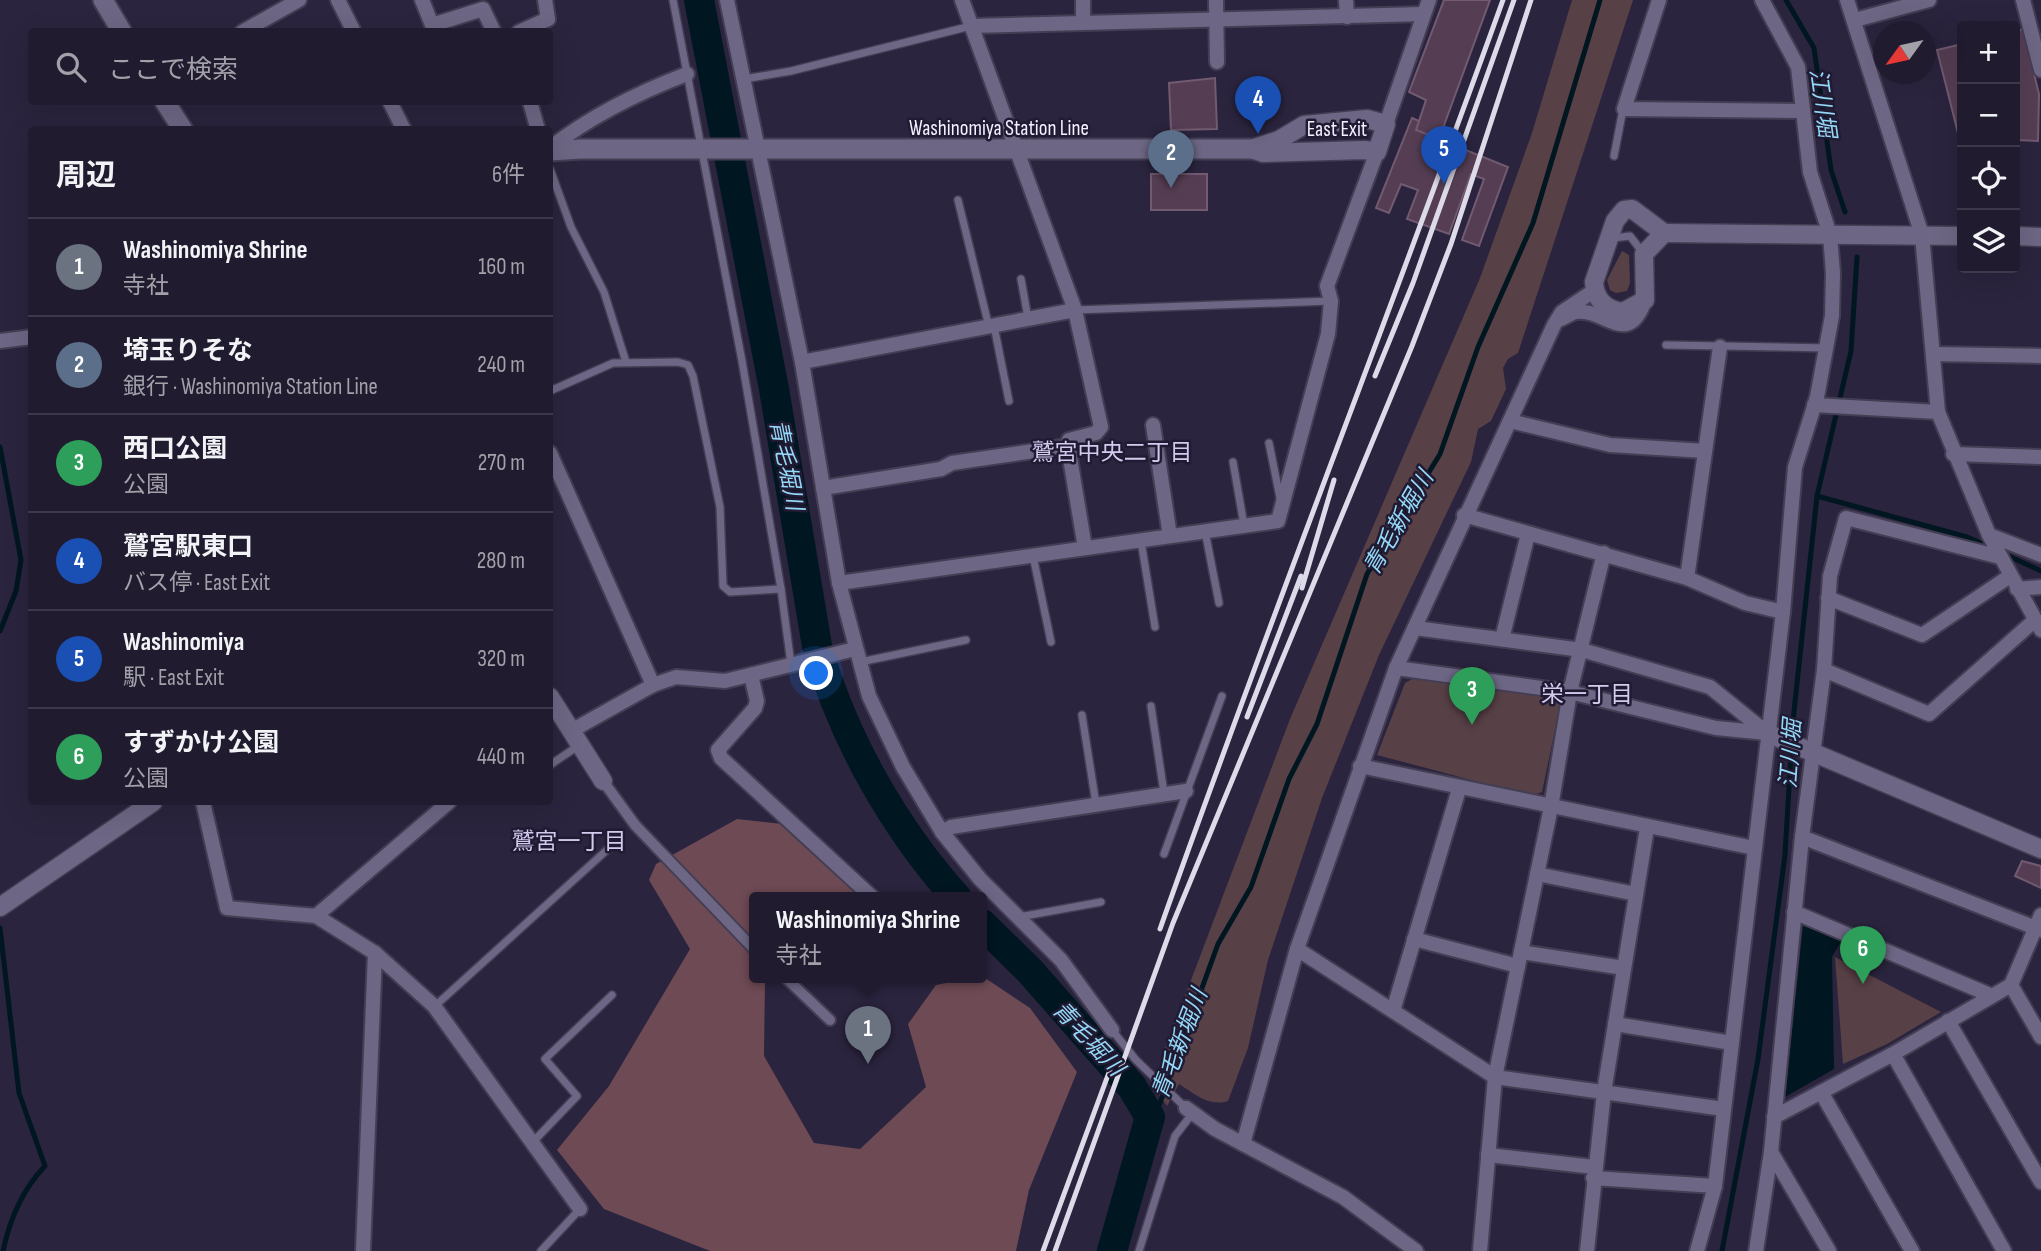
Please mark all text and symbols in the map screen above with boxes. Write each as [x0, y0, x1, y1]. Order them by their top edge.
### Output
north arrow [1873, 21, 1936, 84]
map controls [1957, 21, 2020, 273]
button: + [1957, 21, 2020, 84]
search box [28, 28, 553, 105]
icon: search [52, 48, 90, 86]
text: ここで検索 [108, 55, 238, 86]
water label: 江川堀 [1803, 67, 1841, 142]
pin: 4 [1235, 76, 1281, 134]
button: − [1957, 84, 2020, 147]
street label: Washinomiya Station Line [909, 116, 1089, 141]
street label: East Exit [1307, 117, 1367, 142]
pin: 5 [1421, 126, 1467, 184]
pin: 2 [1148, 130, 1194, 188]
button: locate [1957, 147, 2020, 210]
text: 周辺 [56, 158, 116, 194]
text: 6件 [492, 161, 525, 189]
button: layers [1957, 210, 2020, 273]
text: Washinomiya Shrine [123, 235, 308, 266]
text: 1 [74, 253, 84, 281]
text: 160 m [478, 253, 525, 281]
text: 寺社 [123, 272, 169, 300]
text: 埼玉りそな [123, 336, 253, 367]
text: 2 [74, 351, 84, 379]
text: 240 m [477, 351, 525, 379]
text: 銀行 · Washinomiya Station Line [123, 373, 378, 401]
water label: 青毛堀川 [763, 417, 809, 516]
text: 西口公園 [123, 434, 227, 465]
district label: 鷲宮中央二丁目 [1032, 439, 1193, 467]
text: 3 [74, 449, 84, 477]
text: 270 m [478, 449, 525, 477]
water label: 青毛新堀川 [1358, 464, 1441, 580]
text: 公園 [123, 471, 169, 499]
text: 鷲宮駅東口 [123, 532, 253, 563]
text: 4 [74, 547, 84, 575]
text: 280 m [477, 547, 525, 575]
text: バス停 · East Exit [123, 569, 270, 597]
text: Washinomiya [123, 627, 244, 658]
text: 5 [74, 645, 84, 673]
text: 320 m [477, 645, 525, 673]
your location [799, 656, 833, 690]
text: 駅 · East Exit [123, 664, 224, 692]
pin: 3 [1449, 667, 1495, 725]
district label: 栄一丁目 [1541, 681, 1633, 709]
water label: 江川堀 [1775, 716, 1808, 789]
text: すずかけ公園 [123, 728, 279, 759]
text: 6 [74, 743, 84, 771]
text: 440 m [477, 743, 525, 771]
text: 公園 [123, 765, 169, 793]
district label: 鷲宮一丁目 [512, 828, 627, 856]
popup [749, 892, 987, 983]
text: Washinomiya Shrine [776, 905, 960, 936]
pin: 6 [1840, 926, 1886, 984]
text: 寺社 [776, 942, 822, 970]
water label: 青毛新堀川 [1146, 983, 1215, 1103]
water label: 青毛堀川 [1046, 996, 1132, 1084]
pin: 1 [845, 1006, 891, 1064]

